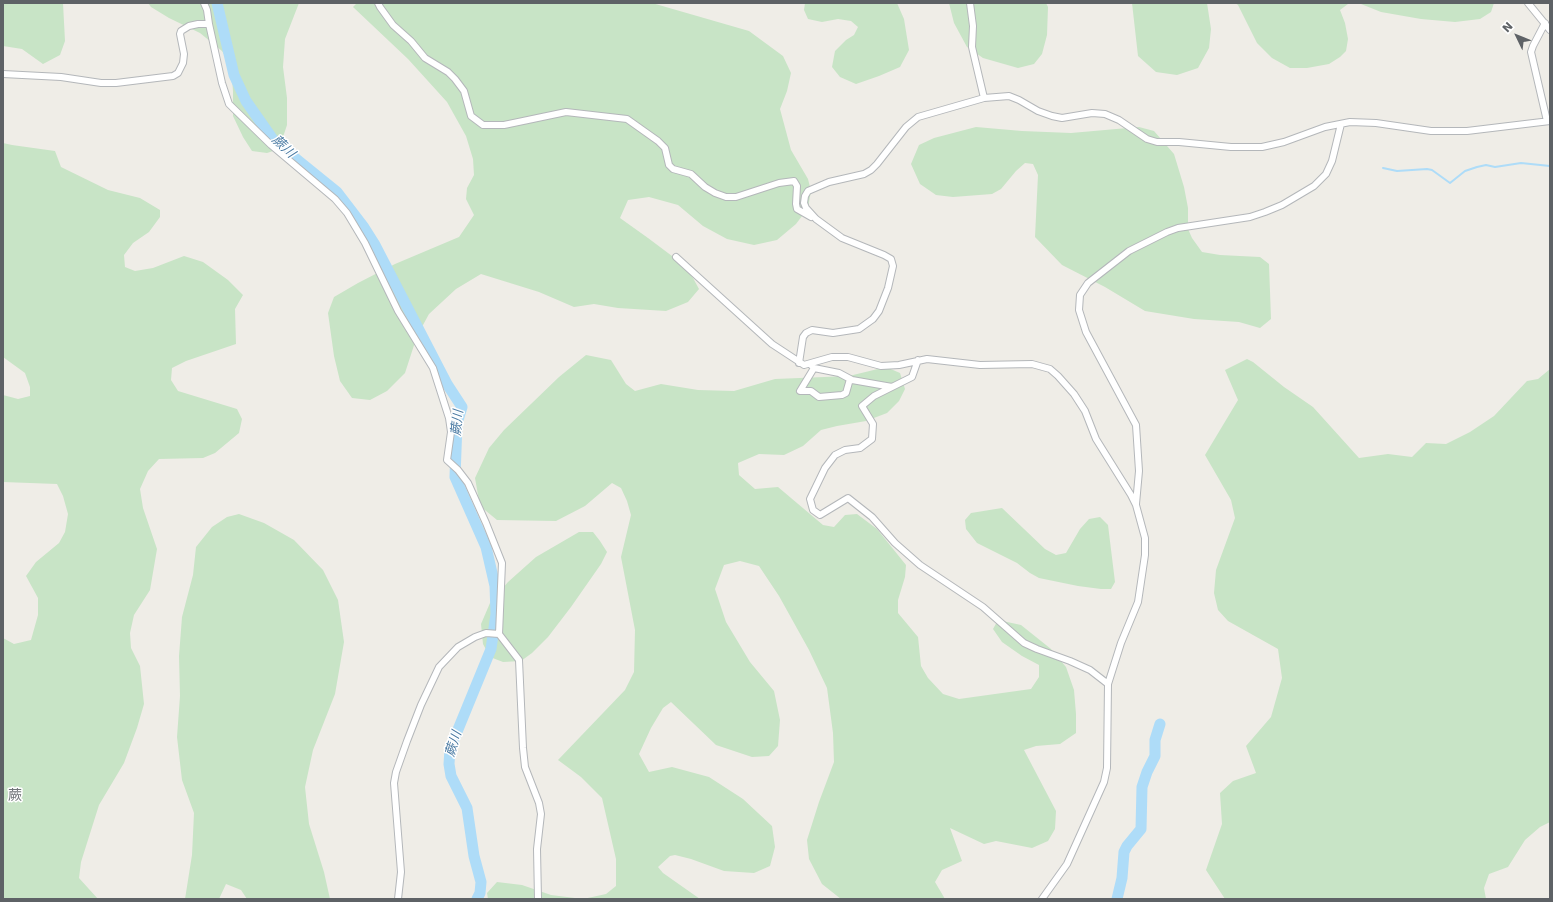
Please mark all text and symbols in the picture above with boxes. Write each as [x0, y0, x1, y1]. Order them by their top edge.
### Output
north arrow [1497, 16, 1537, 56]
text: N [1500, 20, 1516, 35]
water label: 蕨川 [268, 132, 298, 162]
water label: 蕨川 [449, 409, 467, 437]
water label: 蕨川 [443, 729, 465, 759]
district label: 蕨 [8, 788, 22, 804]

